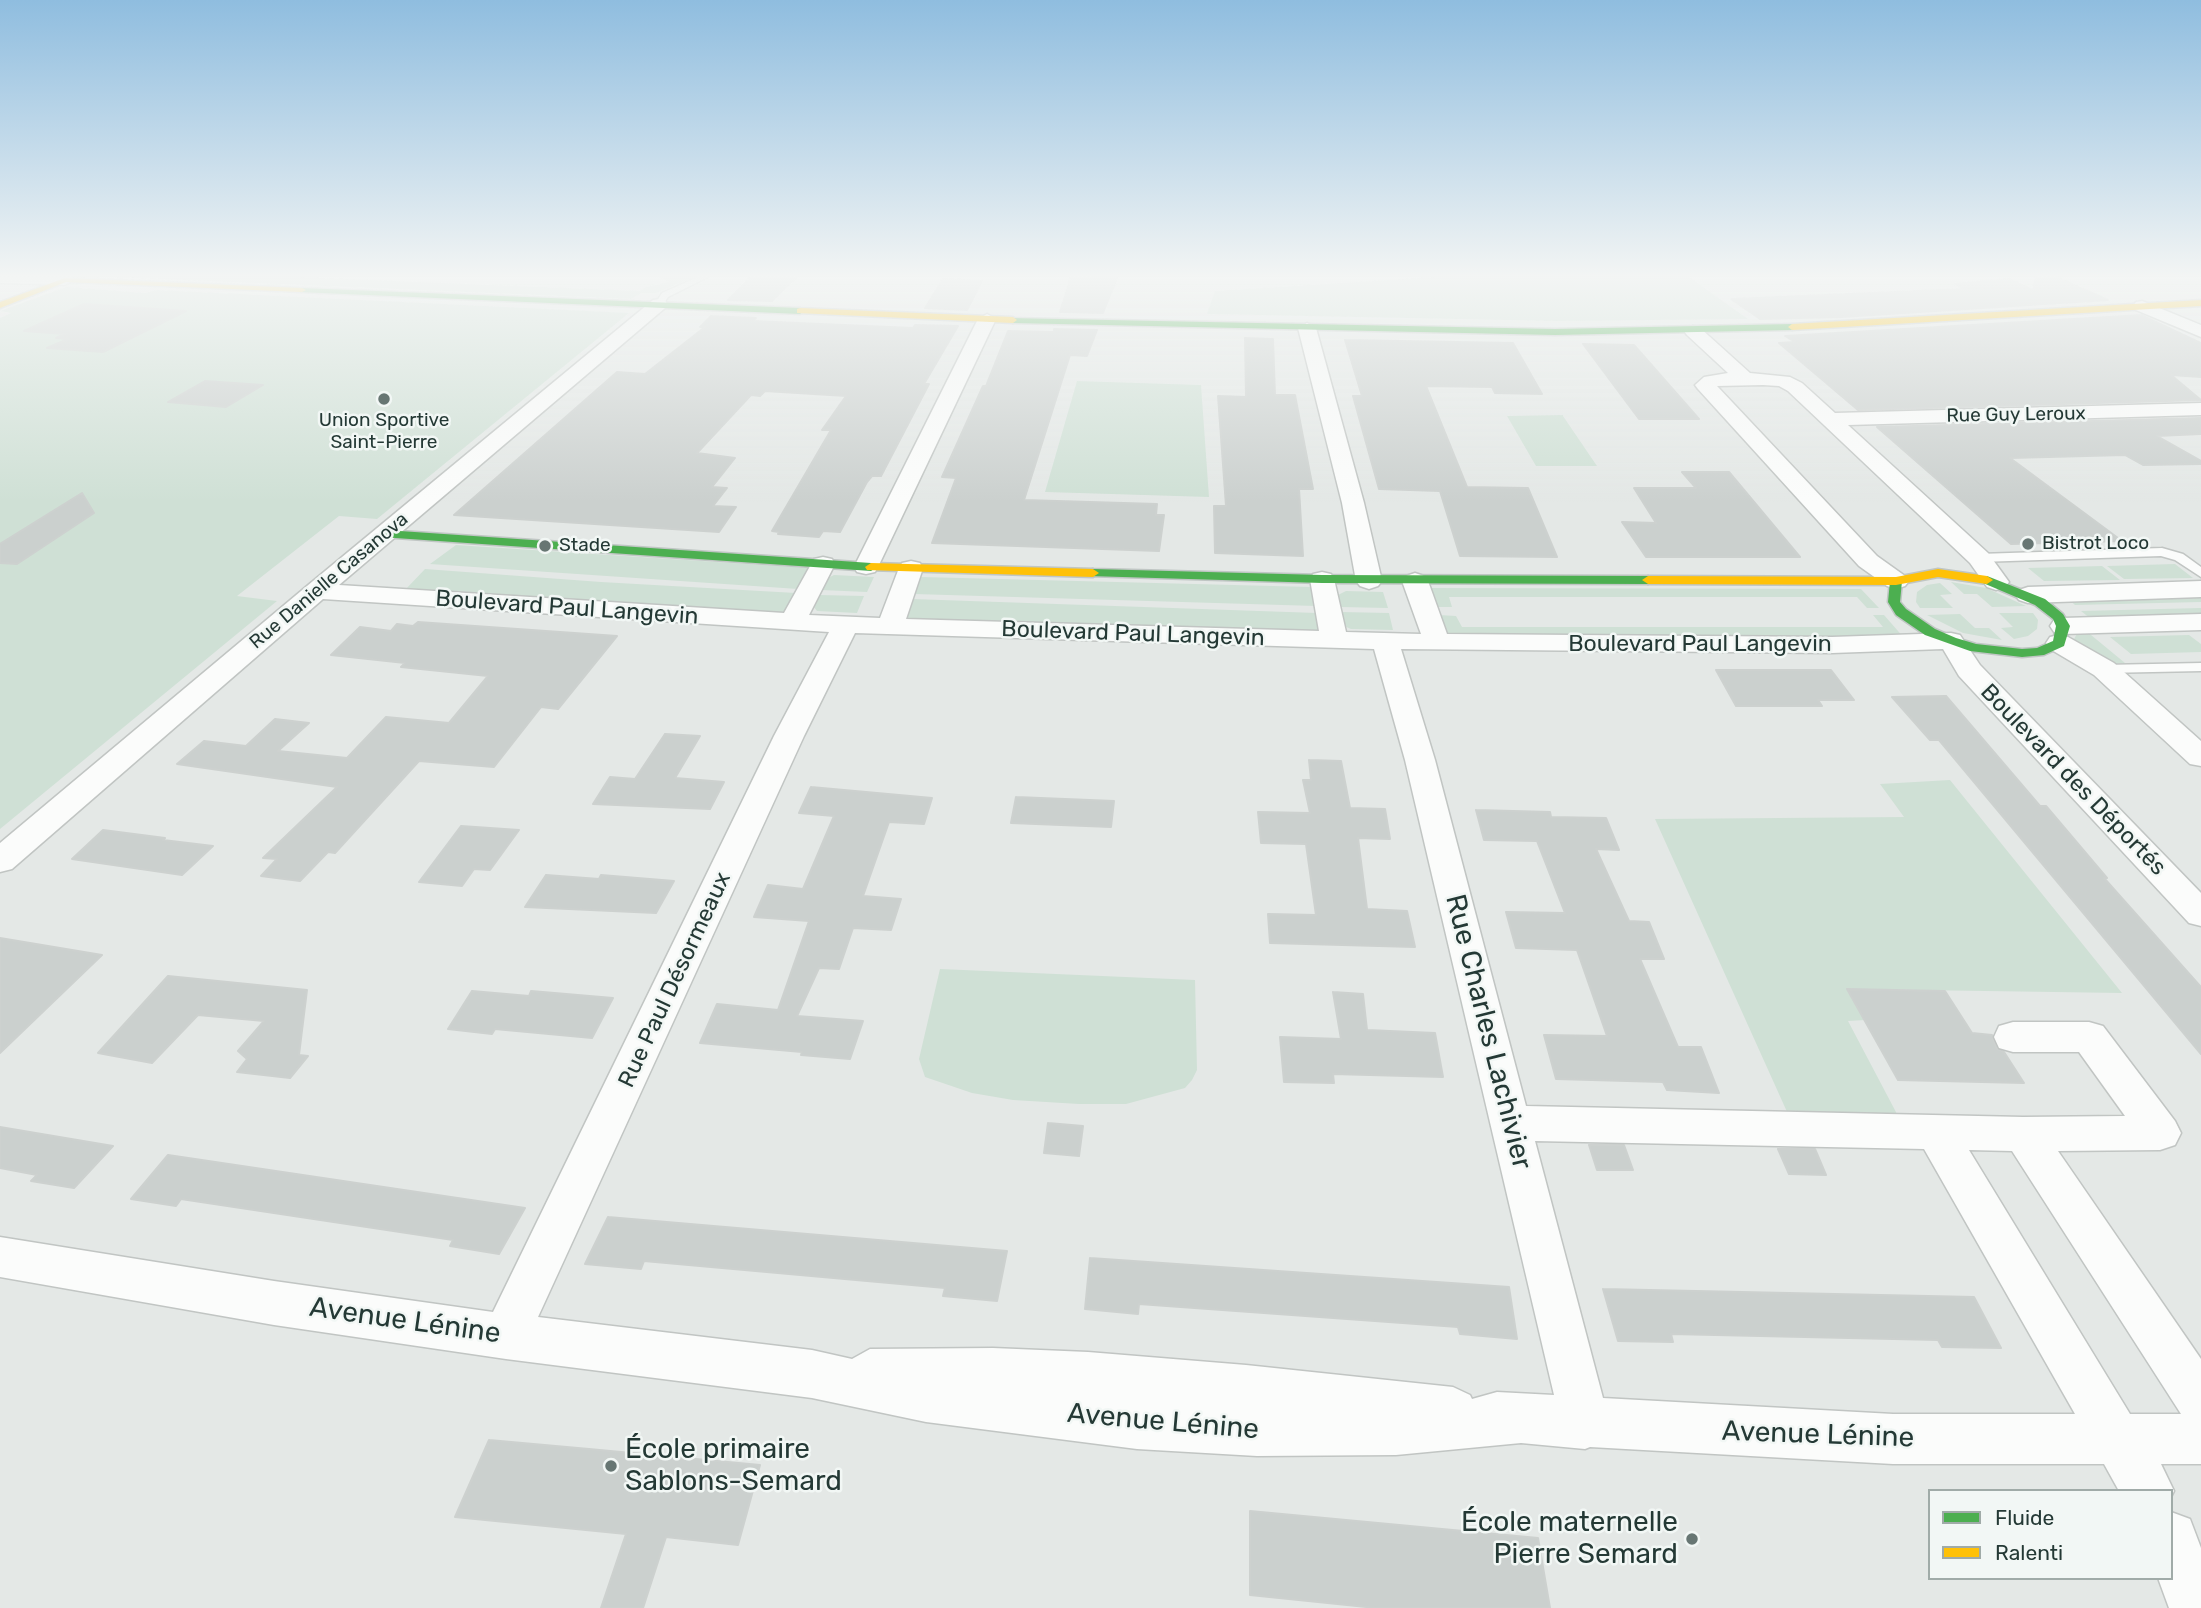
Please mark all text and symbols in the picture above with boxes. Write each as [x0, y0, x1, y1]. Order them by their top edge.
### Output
marker: Union Sportive Saint-Pierre [376, 391, 392, 407]
street label: Rue Guy Leroux [1946, 402, 2086, 428]
place label: Union Sportive Saint-Pierre [319, 410, 449, 454]
street label: Rue Danielle Casanova [245, 508, 413, 654]
place label: Bistrot Loco [2042, 533, 2149, 555]
place label: Stade [559, 535, 611, 557]
marker: Bistrot Loco [2020, 536, 2036, 552]
marker: Stade [537, 538, 553, 554]
street label: Boulevard Paul Langevin [435, 585, 699, 631]
street label: Boulevard Paul Langevin [1001, 616, 1265, 652]
street label: Boulevard Paul Langevin [1568, 630, 1832, 658]
street label: Boulevard des Déportés [1974, 679, 2172, 881]
street label: Rue Paul Désormeaux [613, 868, 737, 1092]
street label: Rue Charles Lachivier [1438, 891, 1538, 1173]
street label: Avenue Lénine [307, 1291, 503, 1351]
street label: Avenue Lénine [1066, 1397, 1260, 1447]
street label: Avenue Lénine [1721, 1415, 1915, 1455]
place label: École primaire Sablons-Semard [625, 1433, 842, 1499]
marker: École primaire Sablons-Semard [603, 1458, 619, 1474]
legend [1928, 1489, 2173, 1580]
text: Fluide [1995, 1505, 2054, 1530]
place label: École maternelle Pierre Semard [1461, 1506, 1678, 1572]
marker: École maternelle Pierre Semard [1684, 1531, 1700, 1547]
text: Ralenti [1995, 1540, 2063, 1565]

